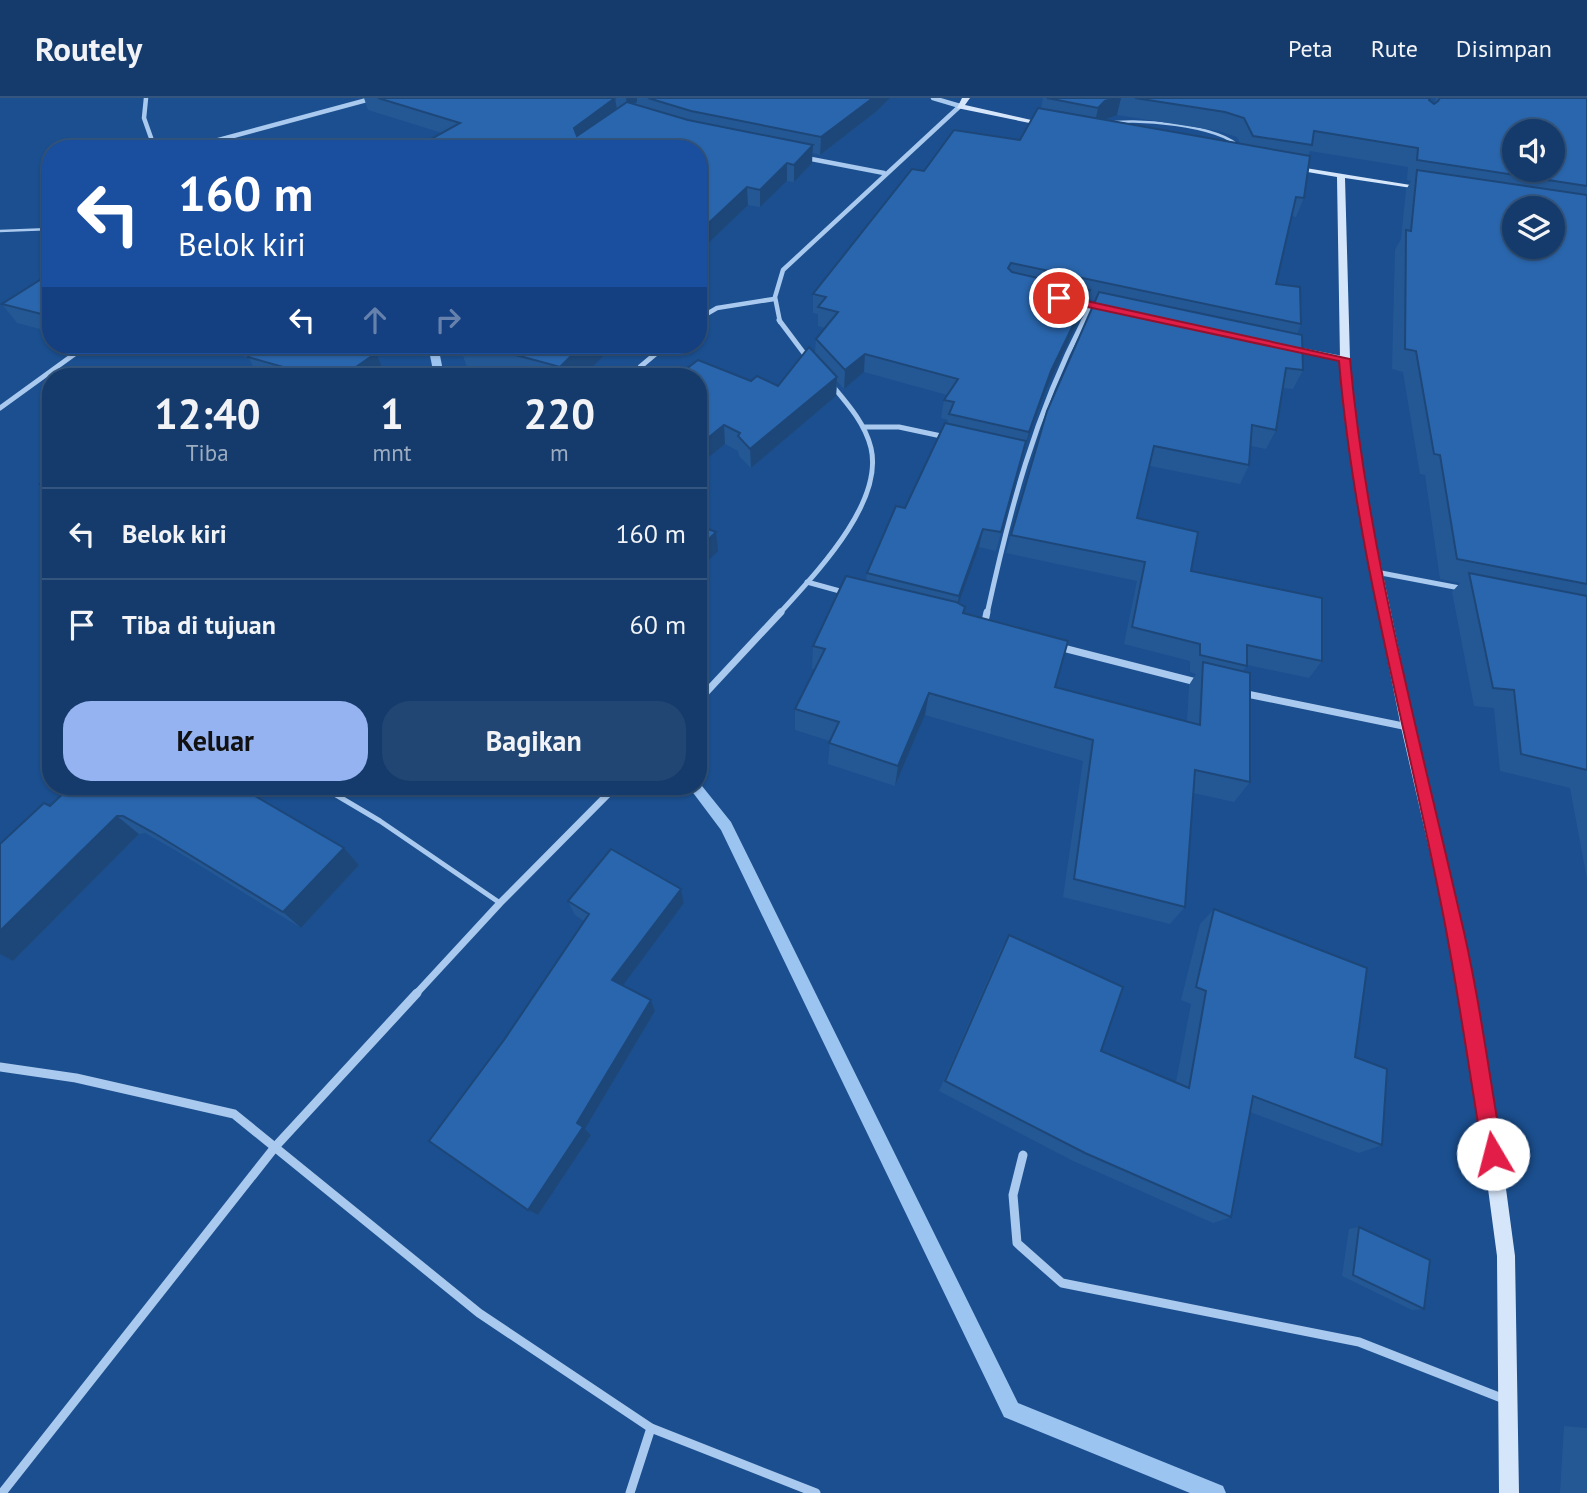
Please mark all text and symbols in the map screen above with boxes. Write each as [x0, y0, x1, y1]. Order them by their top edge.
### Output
text: Routely [35, 27, 142, 70]
text: Peta [1288, 33, 1333, 64]
text: Rute [1371, 33, 1418, 64]
text: Disimpan [1456, 33, 1552, 64]
map controls [1502, 119, 1565, 259]
button: sound [1502, 119, 1565, 182]
text: 160 m [178, 161, 313, 225]
icon: left [63, 168, 154, 259]
button: layers [1502, 196, 1565, 259]
text: Belok kiri [178, 223, 306, 265]
pin [1029, 268, 1089, 328]
icon: arrive [1040, 279, 1078, 317]
icon: left [283, 301, 321, 339]
icon: ahead [356, 301, 394, 339]
icon: right [429, 301, 467, 339]
text: 12:40 [154, 386, 261, 441]
text: 1 [380, 386, 404, 441]
text: 220 [524, 386, 595, 441]
text: Tiba [186, 438, 229, 467]
text: mnt [373, 438, 412, 467]
text: m [550, 438, 569, 467]
icon: left [63, 515, 101, 553]
text: Belok kiri [122, 517, 227, 550]
text: 160 m [615, 517, 686, 550]
icon: arrive [63, 606, 101, 644]
text: Tiba di tujuan [122, 608, 276, 641]
text: 60 m [630, 608, 686, 641]
button: Keluar [63, 701, 368, 781]
button: Bagikan [382, 701, 686, 781]
position arrow [1456, 1117, 1530, 1191]

